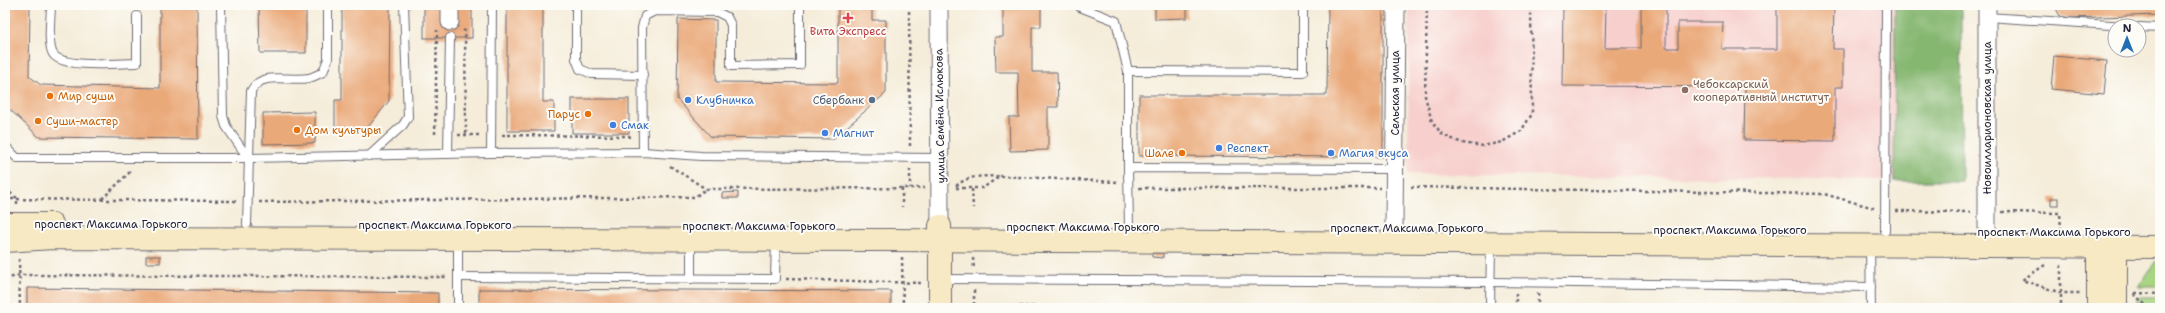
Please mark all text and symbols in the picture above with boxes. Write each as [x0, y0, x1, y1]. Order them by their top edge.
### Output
marker: Вита Экспресс [843, 13, 853, 23]
north arrow [2107, 18, 2147, 58]
text: N [2123, 21, 2132, 36]
place label: Вита Экспресс [810, 24, 887, 39]
street label: Новоилларионовская улица [1980, 41, 1995, 195]
street label: улица Семёна Ислюкова [931, 48, 949, 184]
street label: Сельская улица [1388, 50, 1403, 136]
place label: Чебоксарский кооперативный институт [1693, 77, 1830, 105]
marker: Чебоксарский кооперативный институт [1680, 85, 1690, 95]
place label: Мир суши [58, 89, 114, 104]
marker: Мир суши [45, 91, 55, 101]
place label: Клубничка [696, 93, 754, 108]
place label: Сбербанк [813, 93, 864, 108]
marker: Клубничка [683, 95, 693, 105]
marker: Сбербанк [867, 95, 877, 105]
place label: Парус [548, 107, 580, 122]
marker: Парус [583, 109, 593, 119]
place label: Суши-мастер [46, 114, 118, 129]
marker: Суши-мастер [33, 116, 43, 126]
place label: Смак [621, 118, 649, 133]
marker: Смак [608, 120, 618, 130]
place label: Дом культуры [305, 123, 381, 138]
marker: Дом культуры [292, 125, 302, 135]
place label: Магнит [833, 126, 874, 141]
marker: Магнит [820, 128, 830, 138]
place label: Респект [1227, 141, 1269, 156]
marker: Респект [1214, 143, 1224, 153]
place label: Шале [1144, 146, 1174, 161]
place label: Магия вкуса [1339, 146, 1408, 161]
marker: Шале [1177, 148, 1187, 158]
marker: Магия вкуса [1326, 148, 1336, 158]
street label: проспект Максима Горького [34, 217, 188, 232]
street label: проспект Максима Горького [358, 218, 512, 233]
street label: проспект Максима Горького [682, 219, 836, 234]
street label: проспект Максима Горького [1006, 220, 1160, 235]
street label: проспект Максима Горького [1330, 221, 1484, 236]
street label: проспект Максима Горького [1653, 223, 1807, 238]
street label: проспект Максима Горького [1977, 225, 2131, 240]

